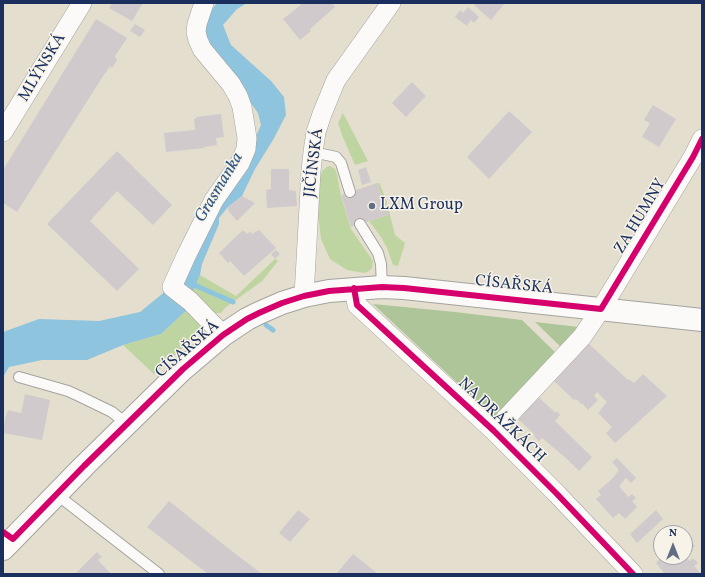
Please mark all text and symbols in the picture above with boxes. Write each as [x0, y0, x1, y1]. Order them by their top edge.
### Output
street label: MLÝNSKÁ [15, 30, 71, 106]
street label: JIČÍNSKÁ [301, 127, 329, 199]
water label: Grasmanka [191, 149, 249, 227]
street label: ZA HUMNY [611, 176, 671, 258]
place label: LXM Group [380, 196, 463, 216]
marker: LXM Group [367, 201, 377, 211]
street label: CÍSAŘSKÁ [474, 272, 554, 300]
street label: CÍSAŘSKÁ [152, 317, 224, 383]
street label: NA DRÁŽKÁCH [453, 374, 549, 468]
north arrow [653, 525, 693, 565]
text: N [669, 526, 677, 541]

